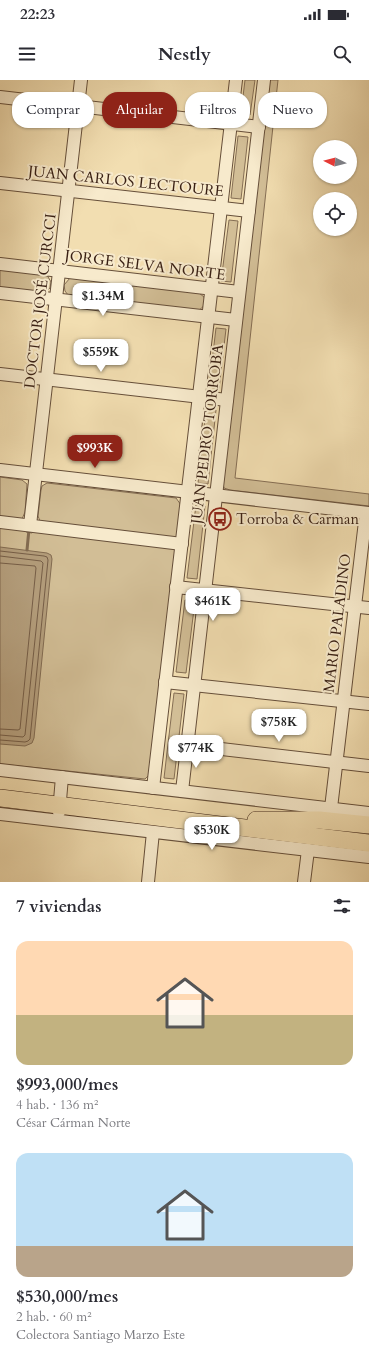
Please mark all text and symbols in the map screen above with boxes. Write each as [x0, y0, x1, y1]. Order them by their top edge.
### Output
text: 22:23 [20, 4, 55, 24]
text: Nestly [158, 42, 211, 67]
icon: menu [16, 43, 38, 65]
icon: search [331, 43, 353, 65]
chip: Comprar [12, 92, 94, 128]
chip: Alquilar [102, 92, 177, 128]
chip: Filtros [185, 92, 250, 128]
chip: Nuevo [258, 92, 327, 128]
north arrow [313, 140, 357, 184]
map controls [313, 140, 357, 236]
street label: JUAN CARLOS LECTOURE [25, 161, 225, 201]
button: locate [313, 192, 357, 236]
street label: DOCTOR JOSÉ CURCCI [19, 212, 61, 390]
street label: JORGE SELVA NORTE [62, 245, 226, 285]
pin: $1.34M [70, 283, 136, 317]
text: $1.34M [81, 287, 125, 305]
pin: $559K [73, 339, 129, 373]
text: $559K [82, 343, 120, 361]
street label: JUAN PEDRO TORROBA [186, 343, 228, 527]
pin: $993K [67, 435, 123, 469]
text: $993K [76, 439, 114, 457]
bus stop icon: Torroba & Carman [207, 506, 233, 532]
place label: Torroba & Carman [236, 509, 359, 529]
street label: MARIO PALADINO [319, 552, 355, 694]
pin: $461K [185, 588, 241, 622]
text: $461K [194, 592, 232, 610]
pin: $758K [251, 709, 307, 743]
text: $758K [260, 713, 298, 731]
pin: $774K [168, 735, 224, 769]
text: $774K [177, 739, 215, 757]
pin: $530K [184, 817, 240, 851]
text: $530K [193, 821, 231, 839]
text: 7 viviendas [16, 895, 102, 918]
icon: filters [331, 895, 353, 917]
icon: home [149, 967, 221, 1039]
text: $993,000/mes [16, 1073, 118, 1096]
text: 4 hab. · 136 m² [16, 1096, 98, 1114]
text: César Cárman Norte [16, 1114, 131, 1132]
icon: home [149, 1179, 221, 1251]
text: $530,000/mes [16, 1285, 118, 1308]
text: 2 hab. · 60 m² [16, 1308, 92, 1326]
text: Colectora Santiago Marzo Este [16, 1326, 185, 1344]

